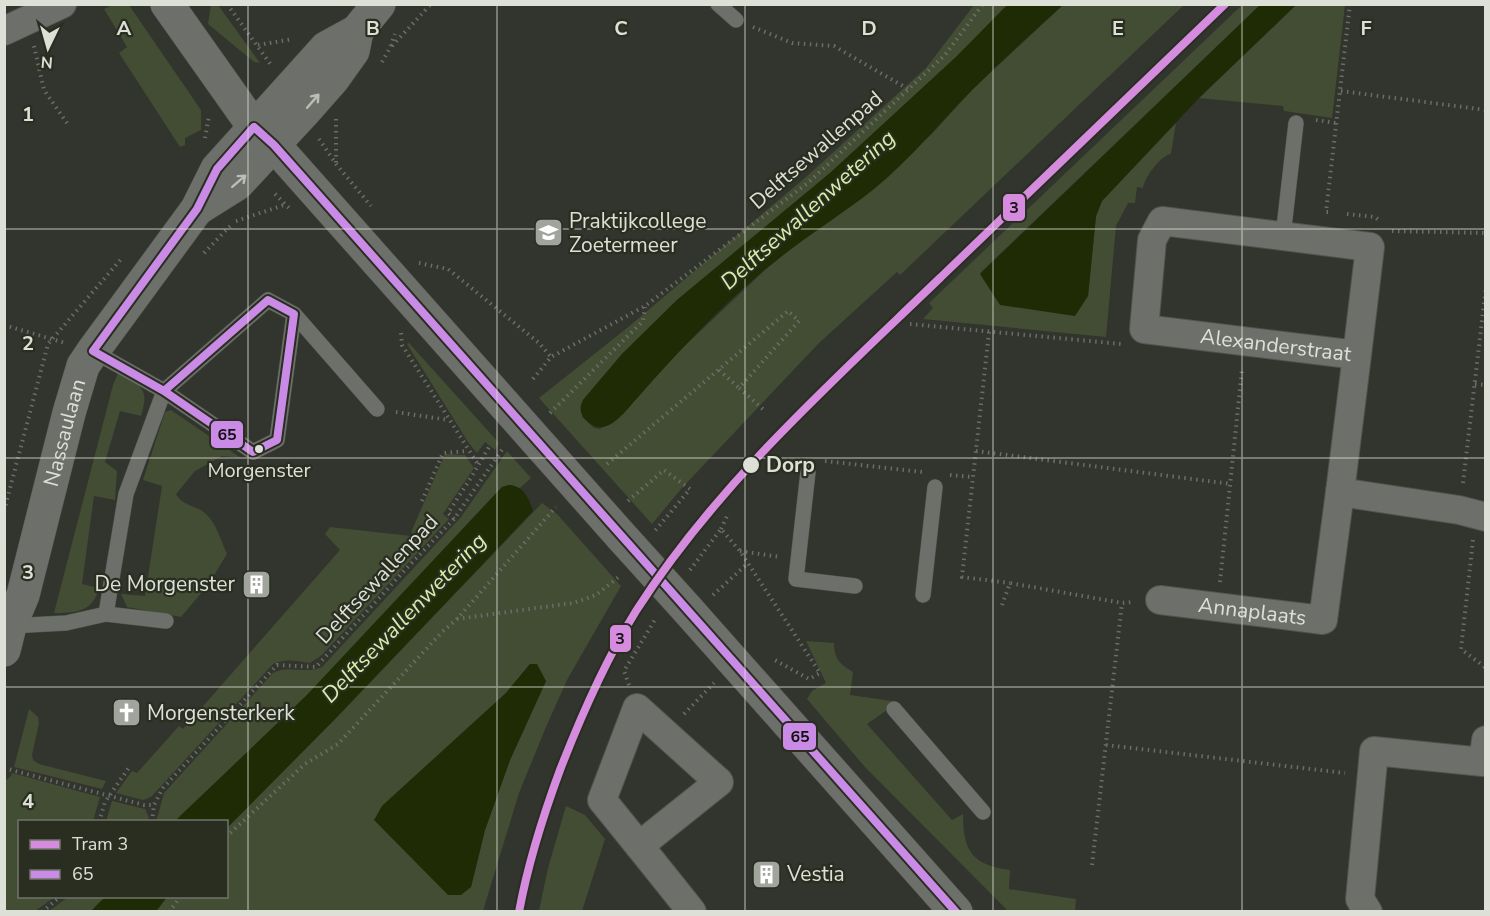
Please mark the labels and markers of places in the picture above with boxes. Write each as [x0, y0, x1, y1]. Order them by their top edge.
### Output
place label: Praktijkcollege Zoetermeer [569, 207, 706, 259]
school or university icon: Praktijkcollege Zoetermeer [532, 217, 564, 249]
marker: Morgenster [253, 443, 265, 455]
place label: Dorp [766, 451, 815, 479]
marker: Dorp [741, 455, 761, 475]
place label: Morgenster [207, 457, 311, 484]
building icon: De Morgenster [240, 568, 272, 600]
place label: De Morgenster [94, 570, 235, 598]
church icon: Morgensterkerk [110, 697, 142, 729]
place label: Morgensterkerk [147, 699, 295, 727]
building icon: Vestia [750, 858, 782, 890]
place label: Vestia [786, 860, 845, 888]

